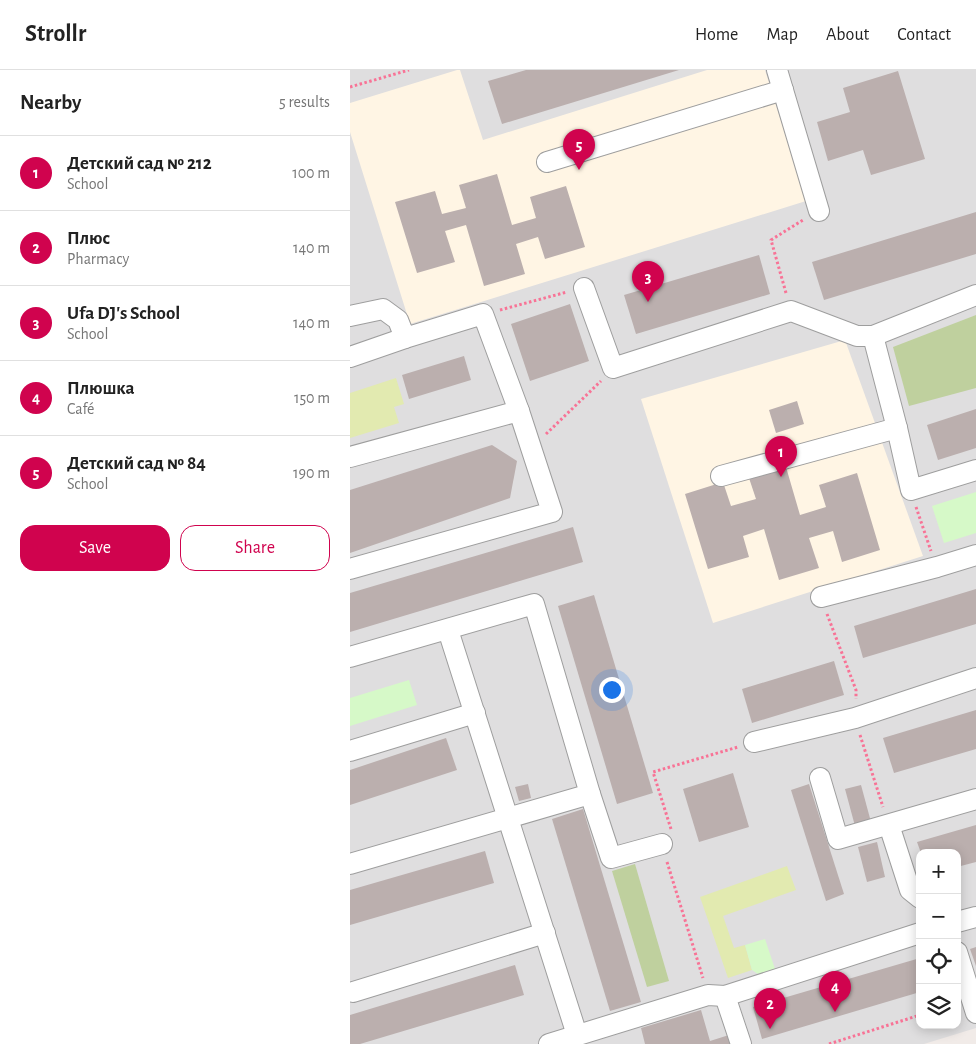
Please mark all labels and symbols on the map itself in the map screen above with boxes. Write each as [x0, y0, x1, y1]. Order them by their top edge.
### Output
pin: 5 [563, 129, 595, 170]
pin: 3 [632, 261, 664, 302]
pin: 1 [765, 436, 797, 477]
your location [599, 677, 625, 703]
pin: 4 [819, 971, 851, 1012]
pin: 2 [754, 988, 786, 1029]

